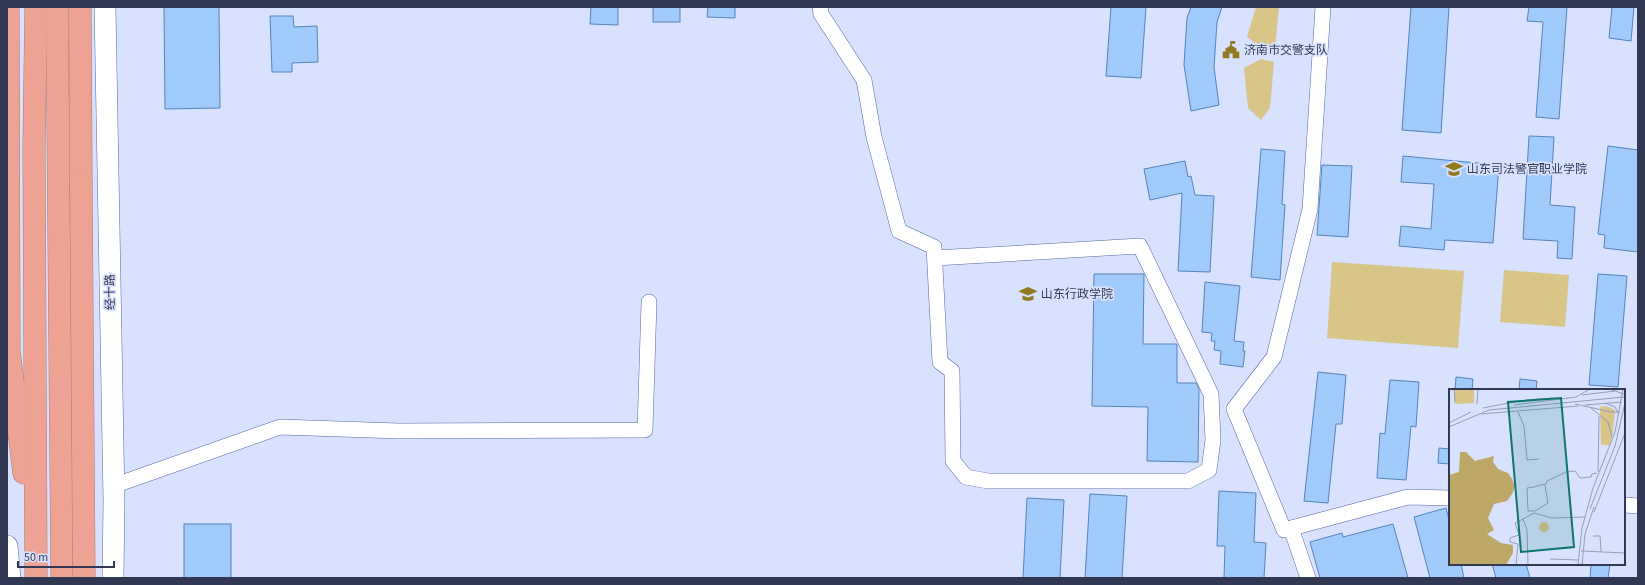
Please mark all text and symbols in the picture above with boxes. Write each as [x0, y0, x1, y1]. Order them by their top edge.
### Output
public building icon: 济南市交警支队 [1221, 40, 1241, 60]
place label: 济南市交警支队 [1244, 42, 1328, 59]
school or university icon: 山东司法警官职业学院 [1444, 159, 1464, 179]
place label: 山东司法警官职业学院 [1467, 161, 1587, 178]
street label: 经十路 [102, 274, 119, 310]
school or university icon: 山东行政学院 [1018, 284, 1038, 304]
place label: 山东行政学院 [1041, 286, 1113, 303]
inset map [1449, 389, 1625, 565]
scale bar [18, 543, 114, 569]
text: 50 m [24, 549, 48, 566]

